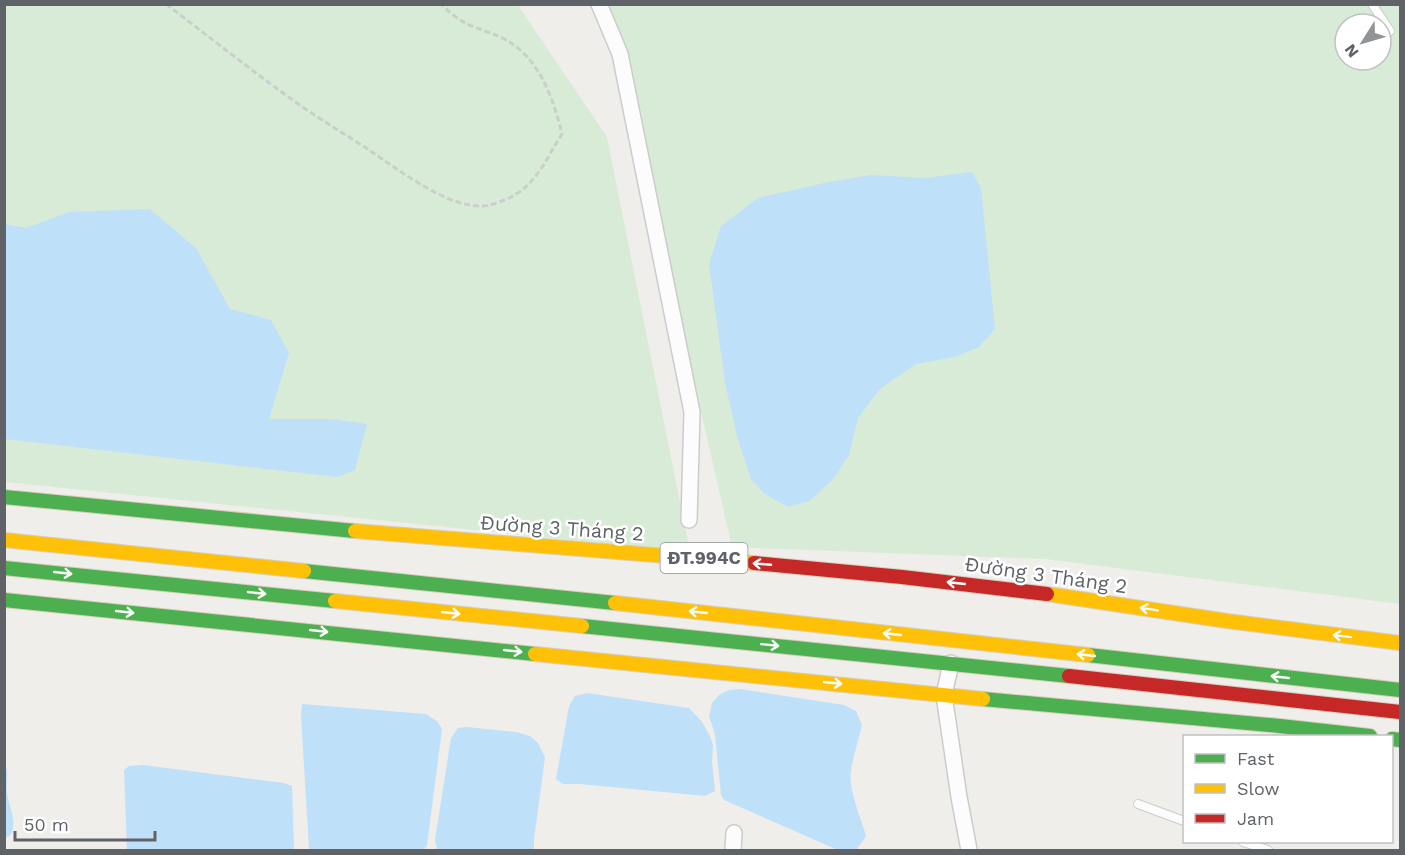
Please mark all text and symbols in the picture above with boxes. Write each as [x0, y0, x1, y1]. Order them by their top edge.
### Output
north arrow [1333, 12, 1393, 72]
text: N [1340, 40, 1363, 61]
street label: Đường 3 Tháng 2 [479, 510, 645, 546]
road number: ĐT.994C [660, 543, 748, 573]
street label: Đường 3 Tháng 2 [963, 552, 1129, 598]
one-way arrow [753, 558, 773, 569]
one-way arrow [52, 568, 72, 579]
one-way arrow [947, 577, 967, 588]
one-way arrow [246, 588, 266, 599]
one-way arrow [1140, 603, 1160, 614]
one-way arrow [115, 607, 135, 618]
one-way arrow [440, 607, 460, 618]
one-way arrow [689, 607, 709, 618]
one-way arrow [309, 626, 329, 637]
one-way arrow [883, 628, 903, 639]
one-way arrow [1333, 630, 1353, 641]
one-way arrow [760, 640, 780, 651]
one-way arrow [503, 646, 523, 657]
one-way arrow [1077, 650, 1096, 661]
one-way arrow [1270, 671, 1290, 682]
one-way arrow [822, 678, 842, 689]
legend [1183, 735, 1393, 843]
text: Fast [1237, 748, 1275, 769]
text: Slow [1237, 778, 1280, 799]
scale bar [15, 804, 154, 842]
text: Jam [1237, 808, 1274, 829]
text: 50 m [24, 814, 69, 835]

